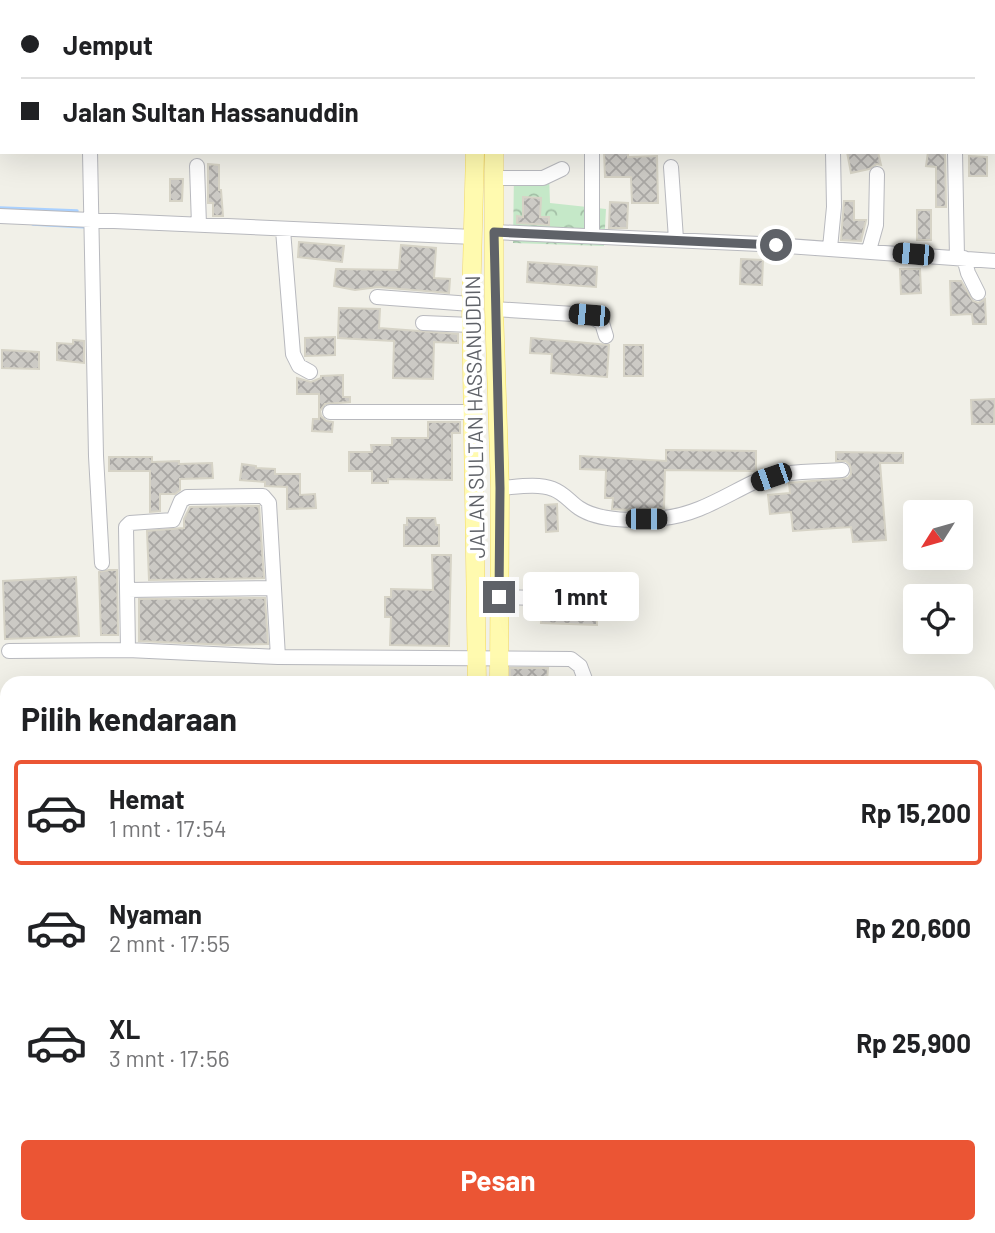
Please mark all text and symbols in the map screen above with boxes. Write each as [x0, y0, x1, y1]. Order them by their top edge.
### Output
text: Jemput [63, 29, 153, 60]
text: Jalan Sultan Hassanuddin [63, 96, 359, 127]
route start [760, 229, 792, 261]
car [892, 242, 935, 266]
street label: JALAN SULTAN HASSANUDDIN [459, 275, 489, 559]
car [568, 303, 611, 327]
car [748, 460, 795, 494]
north arrow [903, 500, 973, 570]
map controls [903, 500, 973, 654]
car [626, 509, 668, 530]
callout: 1 mnt [524, 572, 639, 622]
route end [483, 581, 515, 613]
text: 1 mnt [554, 582, 608, 610]
button: locate [903, 584, 973, 654]
text: Pilih kendaraan [21, 699, 237, 737]
icon: car [25, 781, 88, 844]
text: Hemat [109, 783, 185, 814]
text: Rp 15,200 [861, 797, 971, 828]
text: 1 mnt · 17:54 [109, 814, 227, 842]
icon: car [25, 896, 88, 959]
text: Nyaman [109, 898, 202, 929]
text: Rp 20,600 [855, 912, 971, 943]
text: 2 mnt · 17:55 [109, 929, 230, 957]
icon: car [25, 1011, 88, 1074]
text: XL [109, 1013, 140, 1044]
text: Rp 25,900 [856, 1027, 971, 1058]
text: 3 mnt · 17:56 [109, 1044, 230, 1072]
button: Pesan [21, 1140, 975, 1220]

